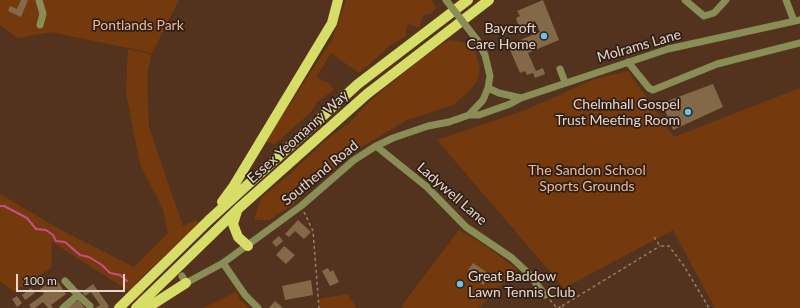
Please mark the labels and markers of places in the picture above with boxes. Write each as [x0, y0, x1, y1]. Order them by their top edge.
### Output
place label: Baycroft Care Home [467, 20, 536, 52]
marker: Baycroft Care Home [539, 31, 549, 41]
place label: Chelmhall Gospel Trust Meeting Room [555, 96, 680, 128]
marker: Chelmhall Gospel Trust Meeting Room [683, 107, 693, 117]
place label: Great Baddow Lawn Tennis Club [468, 268, 575, 300]
marker: Great Baddow Lawn Tennis Club [455, 279, 465, 289]

